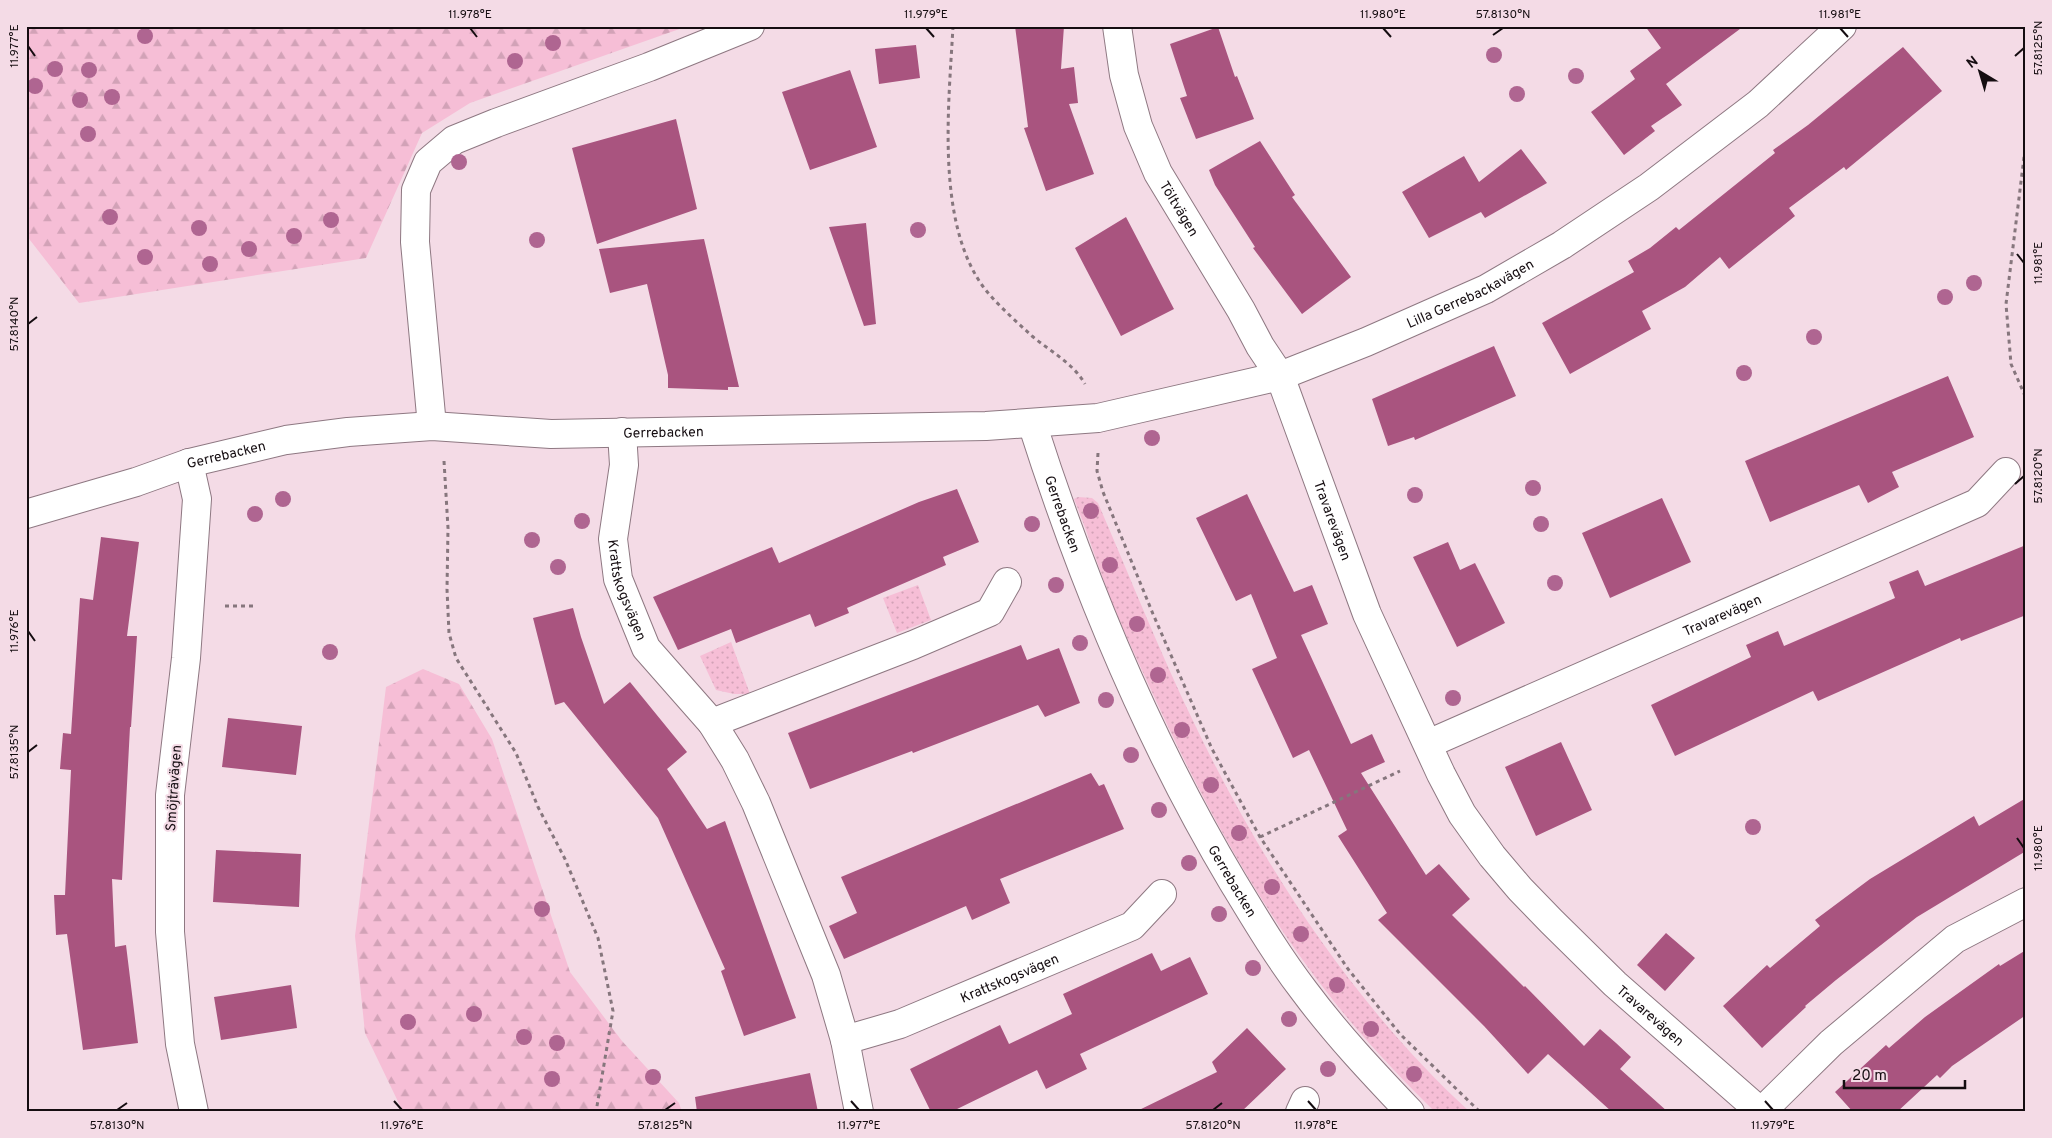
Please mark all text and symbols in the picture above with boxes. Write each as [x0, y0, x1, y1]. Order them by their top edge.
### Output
text: 11.978°E [448, 7, 492, 23]
text: 11.979°E [904, 7, 948, 23]
text: 11.980°E [1360, 7, 1406, 23]
text: 57.8130°N [1475, 7, 1531, 23]
text: 11.981°E [1819, 7, 1861, 23]
text: 57.8125°N [2031, 20, 2047, 76]
text: 11.977°E [7, 24, 23, 68]
north arrow [1954, 48, 2004, 98]
text: N [1964, 53, 1982, 73]
street label: Töltvägen [1155, 179, 1201, 240]
text: 11.981°E [2031, 242, 2047, 284]
street label: Lilla Gerrebackavägen [1404, 256, 1537, 333]
text: 57.8140°N [7, 296, 23, 352]
street label: Gerrebacken [623, 424, 704, 443]
street label: Gerrebacken [185, 438, 268, 473]
text: 57.8120°N [2031, 448, 2047, 504]
street label: Gerrebacken [1040, 474, 1083, 555]
street label: Travarevägen [1309, 478, 1354, 563]
street label: Krattskogsvägen [603, 539, 649, 643]
street label: Travarevägen [1681, 592, 1764, 641]
text: 11.976°E [7, 609, 23, 653]
text: 57.8135°N [7, 725, 23, 779]
street label: Smöjträvägen [163, 744, 186, 832]
text: 11.980°E [2031, 825, 2047, 871]
street label: Gerrebacken [1203, 843, 1259, 921]
street label: Krattskogsvägen [958, 951, 1062, 1008]
street label: Travarevägen [1613, 982, 1687, 1050]
scale bar [1844, 1058, 1966, 1090]
text: 20 m [1852, 1067, 1887, 1086]
text: 57.8130°N [89, 1118, 145, 1134]
text: 11.976°E [380, 1118, 424, 1134]
text: 57.8125°N [637, 1118, 693, 1134]
text: 11.977°E [837, 1118, 881, 1134]
text: 57.8120°N [1185, 1118, 1241, 1134]
text: 11.978°E [1294, 1118, 1338, 1134]
text: 11.979°E [1751, 1118, 1795, 1134]

